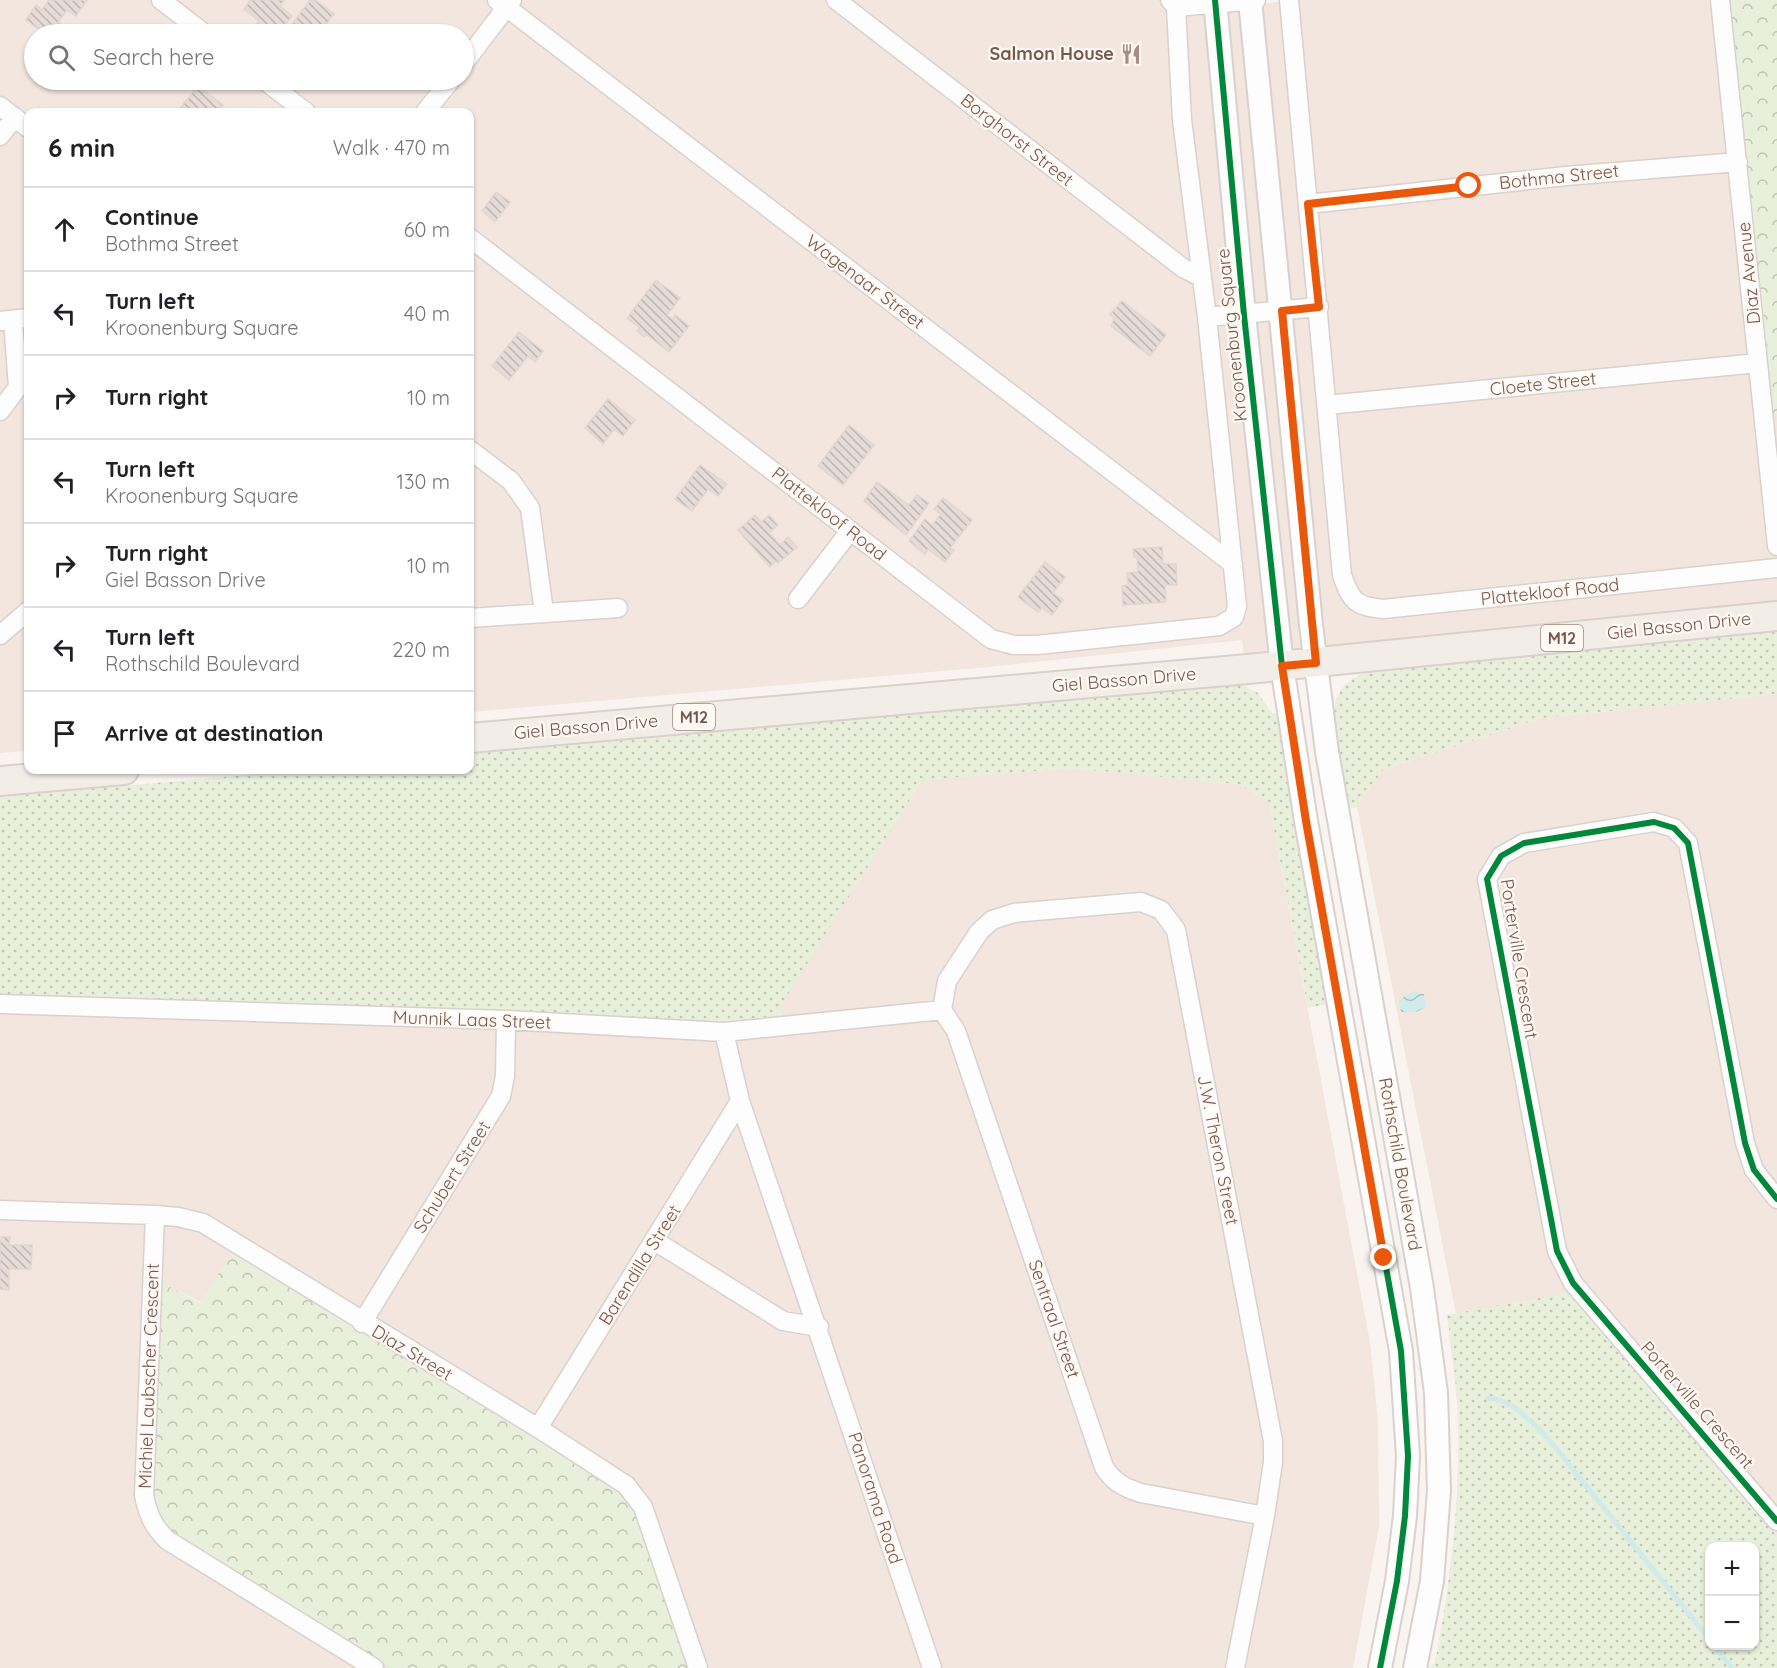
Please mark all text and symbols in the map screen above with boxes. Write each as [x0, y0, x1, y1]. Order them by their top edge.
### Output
search box [24, 24, 474, 90]
icon: search [45, 41, 78, 74]
place label: Salmon House [989, 42, 1114, 65]
restaurant icon: Salmon House [1119, 42, 1143, 66]
text: Search here [93, 43, 214, 71]
street label: Borghorst Street [956, 88, 1078, 191]
text: 6 min [48, 131, 115, 164]
text: Walk · 470 m [333, 135, 450, 160]
street label: Bothma Street [1498, 159, 1620, 194]
route start [1455, 172, 1481, 198]
text: Continue [105, 203, 199, 231]
icon: ahead [48, 213, 81, 246]
text: 60 m [404, 217, 450, 242]
street label: Diaz Avenue [1732, 221, 1765, 325]
street label: Wagenaar Street [801, 229, 929, 334]
text: Bothma Street [105, 231, 239, 256]
street label: Kroonenburg Square [1211, 247, 1252, 423]
text: Turn left [105, 287, 195, 315]
icon: left [48, 297, 81, 330]
text: 40 m [404, 301, 450, 326]
text: Kroonenburg Square [105, 315, 298, 340]
street label: Cloete Street [1489, 366, 1597, 401]
icon: right [48, 381, 81, 414]
text: Turn right [105, 383, 209, 411]
text: 10 m [407, 385, 450, 410]
text: Turn left [105, 455, 195, 483]
street label: Plattekloof Road [767, 462, 891, 566]
icon: left [48, 465, 81, 498]
text: 130 m [397, 469, 450, 494]
text: Kroonenburg Square [105, 483, 298, 508]
text: Turn right [105, 539, 209, 567]
icon: right [48, 549, 81, 582]
text: 10 m [407, 553, 450, 578]
text: Giel Basson Drive [105, 567, 266, 592]
street label: Plattekloof Road [1479, 573, 1620, 610]
street label: Giel Basson Drive [1606, 607, 1752, 644]
text: Turn left [105, 623, 195, 651]
road number: M12 [1541, 625, 1583, 651]
icon: left [48, 633, 81, 666]
text: 220 m [392, 637, 450, 662]
text: Rothschild Boulevard [105, 651, 300, 676]
street label: Giel Basson Drive [1051, 662, 1197, 697]
road number: M12 [673, 704, 715, 730]
street label: Giel Basson Drive [513, 709, 659, 744]
icon: arrive [48, 717, 81, 750]
text: Arrive at destination [105, 719, 323, 747]
street label: Porterville Crescent [1495, 877, 1544, 1041]
street label: Munnik Laas Street [392, 1005, 552, 1034]
street label: J.W. Theron Street [1193, 1073, 1244, 1227]
street label: Rothschild Boulevard [1374, 1076, 1427, 1252]
street label: Schubert Street [408, 1116, 495, 1237]
street label: Barendilla Street [593, 1200, 686, 1329]
route end [1370, 1244, 1396, 1270]
street label: Sentraal Street [1023, 1257, 1085, 1381]
street label: Michiel Laubscher Crescent [133, 1263, 164, 1489]
street label: Diaz Street [368, 1319, 457, 1386]
street label: Porterville Crescent [1636, 1336, 1759, 1473]
street label: Panorama Road [843, 1429, 908, 1567]
map controls [1705, 1542, 1759, 1650]
button: + [1705, 1542, 1759, 1596]
button: − [1705, 1596, 1759, 1650]

